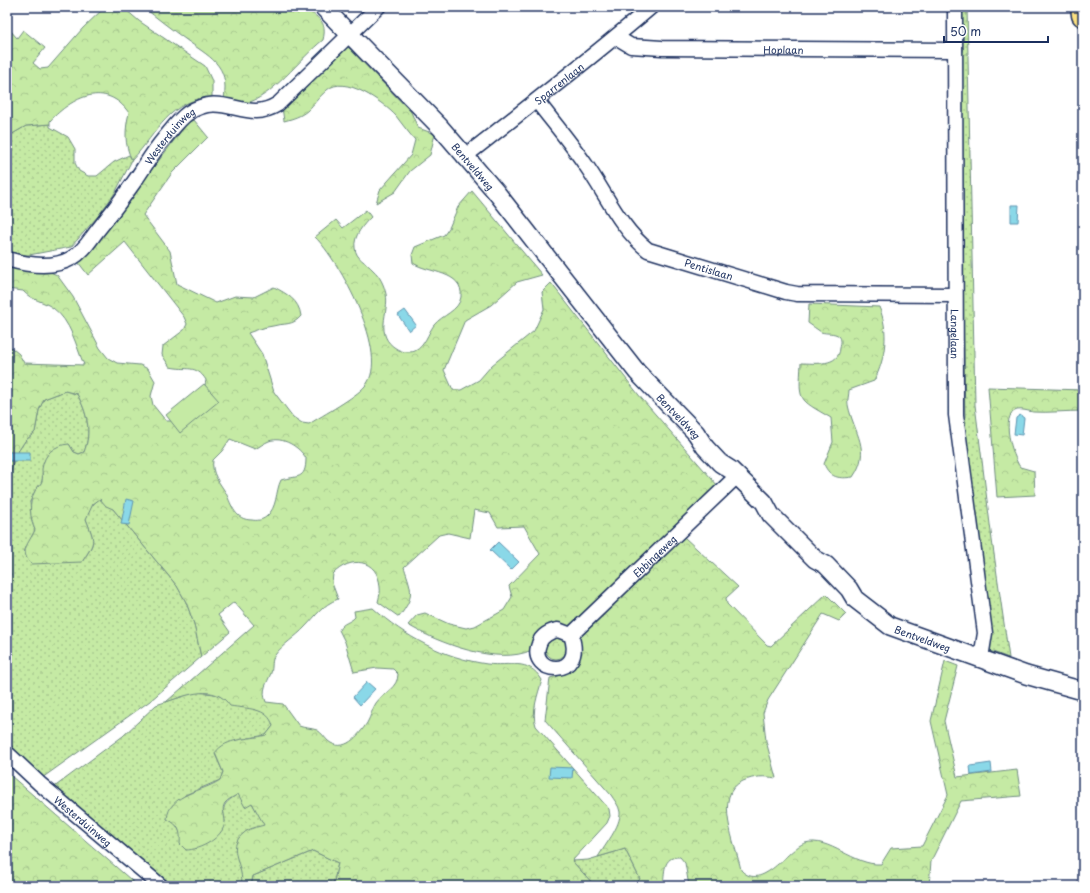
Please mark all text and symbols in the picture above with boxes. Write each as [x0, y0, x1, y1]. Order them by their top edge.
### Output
scale bar [944, 18, 1048, 44]
text: 50 m [950, 22, 981, 40]
street label: Hoplaan [763, 41, 804, 56]
street label: Sparrenlaan [530, 59, 586, 107]
street label: Westerduinweg [140, 103, 198, 167]
street label: Bentveldweg [449, 139, 498, 193]
street label: Pentislaan [683, 254, 735, 283]
street label: Langelaan [948, 309, 963, 359]
street label: Bentveldweg [654, 390, 705, 442]
street label: Ebbingeweg [629, 531, 679, 580]
street label: Bentveldweg [893, 621, 953, 655]
street label: Westerduinweg [51, 792, 116, 849]

